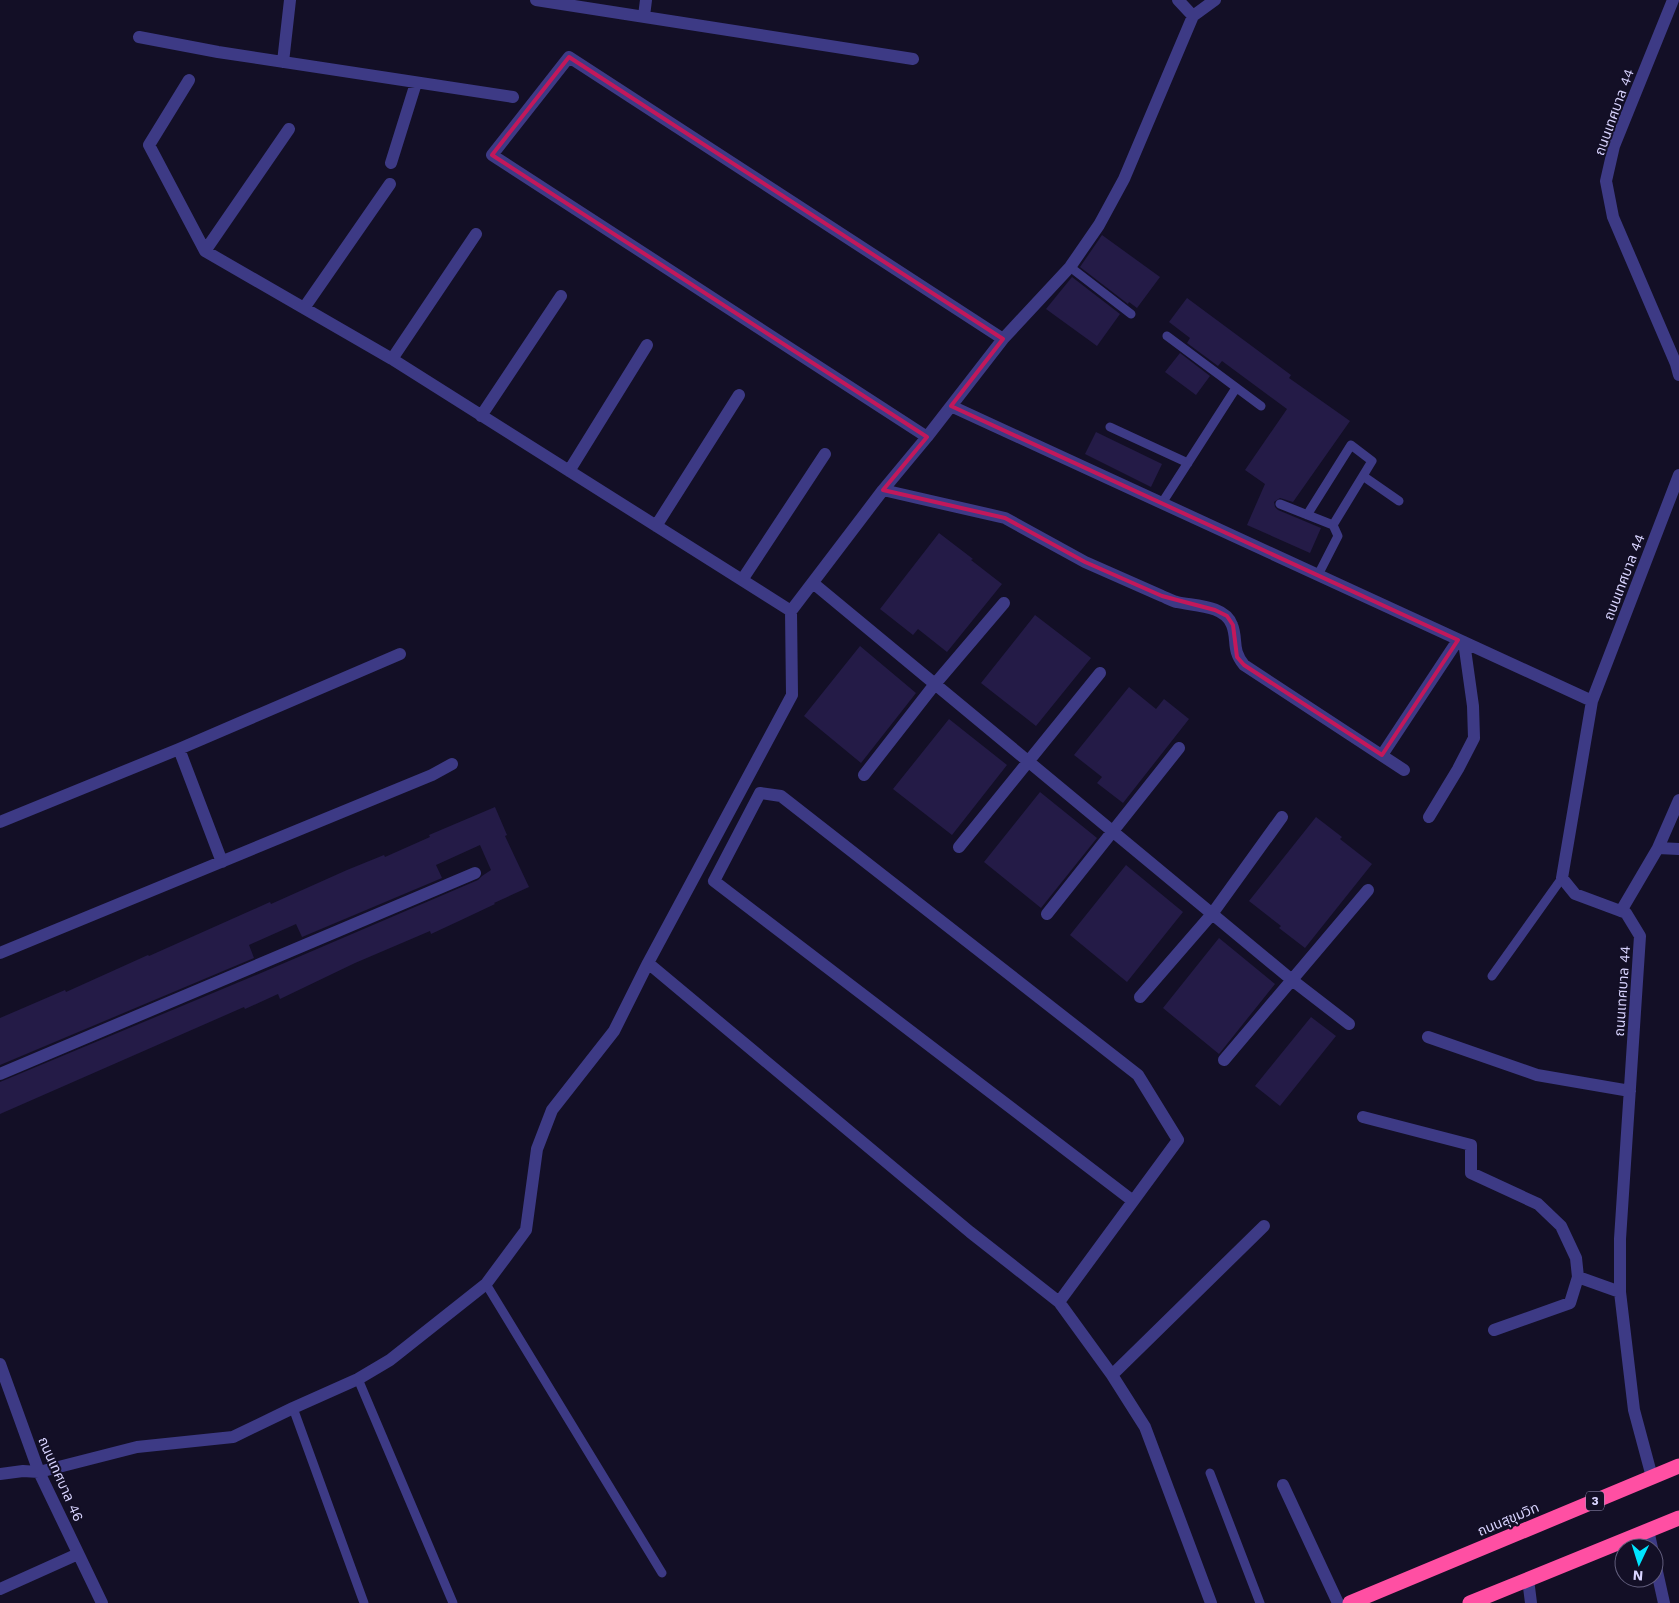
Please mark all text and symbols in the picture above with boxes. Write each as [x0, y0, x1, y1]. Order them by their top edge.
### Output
street label: ถนนเทศบาล 44 [1591, 66, 1637, 158]
street label: ถนนเทศบาล 44 [1600, 532, 1648, 622]
street label: ถนนเทศบาล 44 [1611, 945, 1633, 1037]
street label: ถนนเทศบาล 46 [35, 1434, 87, 1524]
road number: 3 [1586, 1492, 1604, 1510]
street label: ถนนสุขุมวิท [1475, 1499, 1542, 1540]
north arrow [1614, 1538, 1664, 1588]
text: N [1632, 1568, 1644, 1584]

